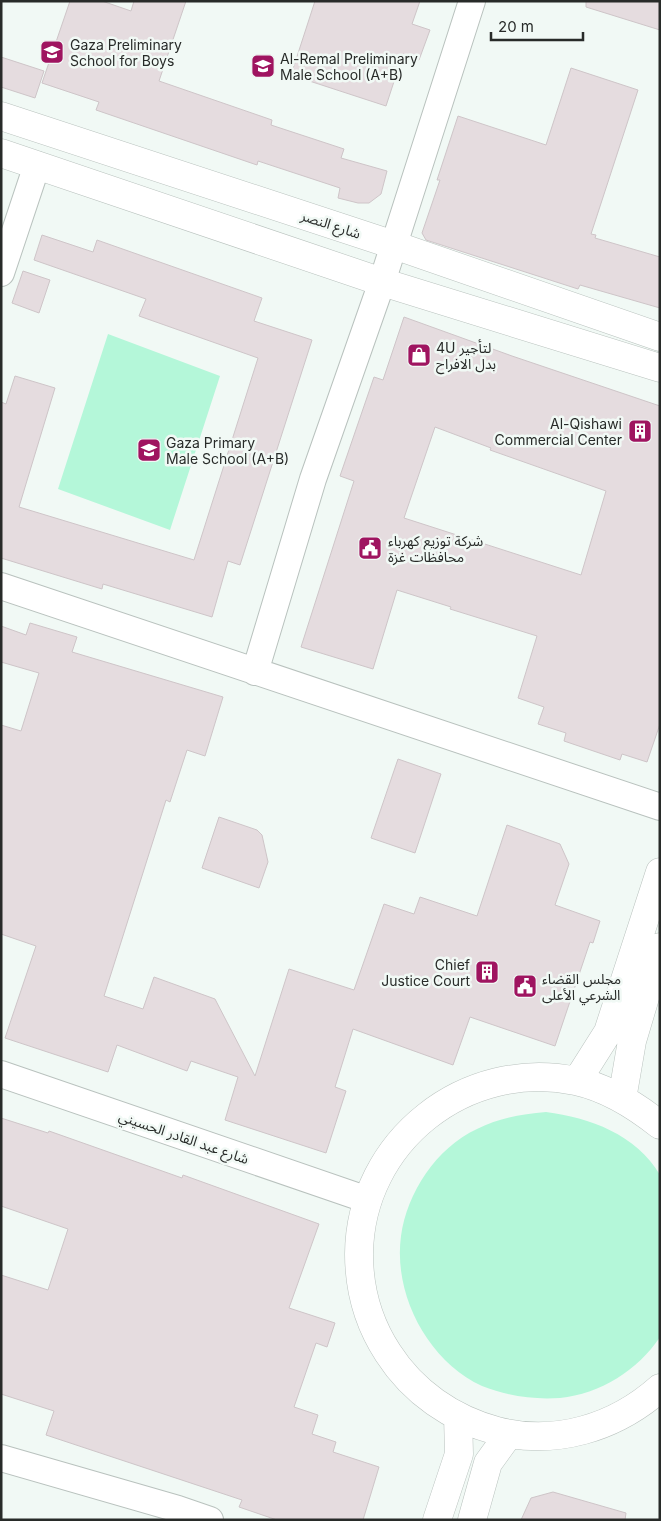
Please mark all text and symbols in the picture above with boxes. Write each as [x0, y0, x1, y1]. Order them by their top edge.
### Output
scale bar [491, 10, 584, 42]
text: 20 m [498, 17, 534, 36]
place label: Gaza Preliminary School for Boys [70, 36, 182, 69]
school or university icon: Gaza Preliminary School for Boys [39, 39, 65, 65]
place label: Al-Remal Preliminary Male School (A+B) [280, 50, 418, 83]
school or university icon: Al-Remal Preliminary Male School (A+B) [250, 53, 276, 79]
street label: شارع النصر [297, 206, 363, 244]
place label: 4U لتأجير بدل الافراح [436, 339, 496, 375]
shop icon: 4U لتأجير بدل الافراح [406, 342, 432, 368]
place label: Al-Qishawi Commercial Center [495, 415, 622, 448]
building icon: Al-Qishawi Commercial Center [627, 418, 653, 444]
place label: Gaza Primary Male School (A+B) [166, 434, 289, 467]
school or university icon: Gaza Primary Male School (A+B) [136, 437, 162, 463]
place label: شركة توزيع كهرباء محافظات غزة [388, 532, 483, 566]
public building icon: شركة توزيع كهرباء محافظات غزة [357, 535, 383, 561]
place label: Chief Justice Court [381, 956, 470, 989]
building icon: Chief Justice Court [474, 959, 500, 985]
place label: مجلس القضاء الشرعي الأعلى [542, 970, 621, 1006]
public building icon: مجلس القضاء الشرعي الأعلى [512, 973, 538, 999]
street label: شارع عبد القادر الحسيني [116, 1107, 251, 1170]

